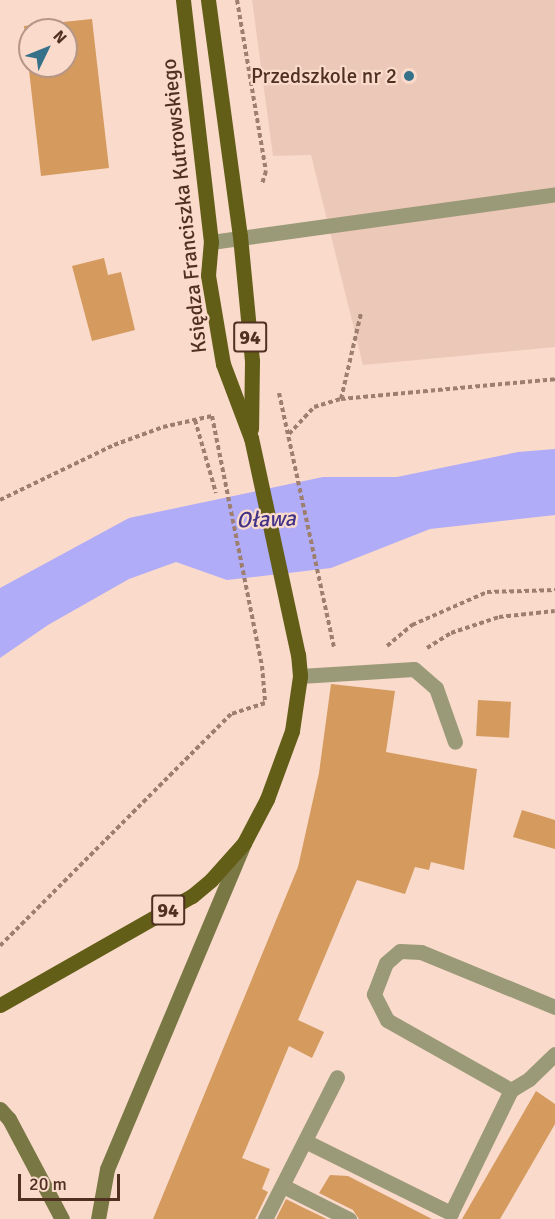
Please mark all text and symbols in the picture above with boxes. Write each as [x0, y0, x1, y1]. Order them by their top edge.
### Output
north arrow [18, 18, 78, 78]
text: N [49, 26, 71, 48]
street label: Księdza Franciszka Kutrowskiego [156, 57, 212, 355]
place label: Przedszkole nr 2 [251, 63, 397, 89]
marker: Przedszkole nr 2 [402, 69, 416, 83]
road number: 94 [232, 320, 268, 354]
water label: Oława [236, 505, 296, 533]
road number: 94 [150, 893, 186, 927]
scale bar [21, 1162, 123, 1200]
text: 20 m [29, 1173, 67, 1195]

